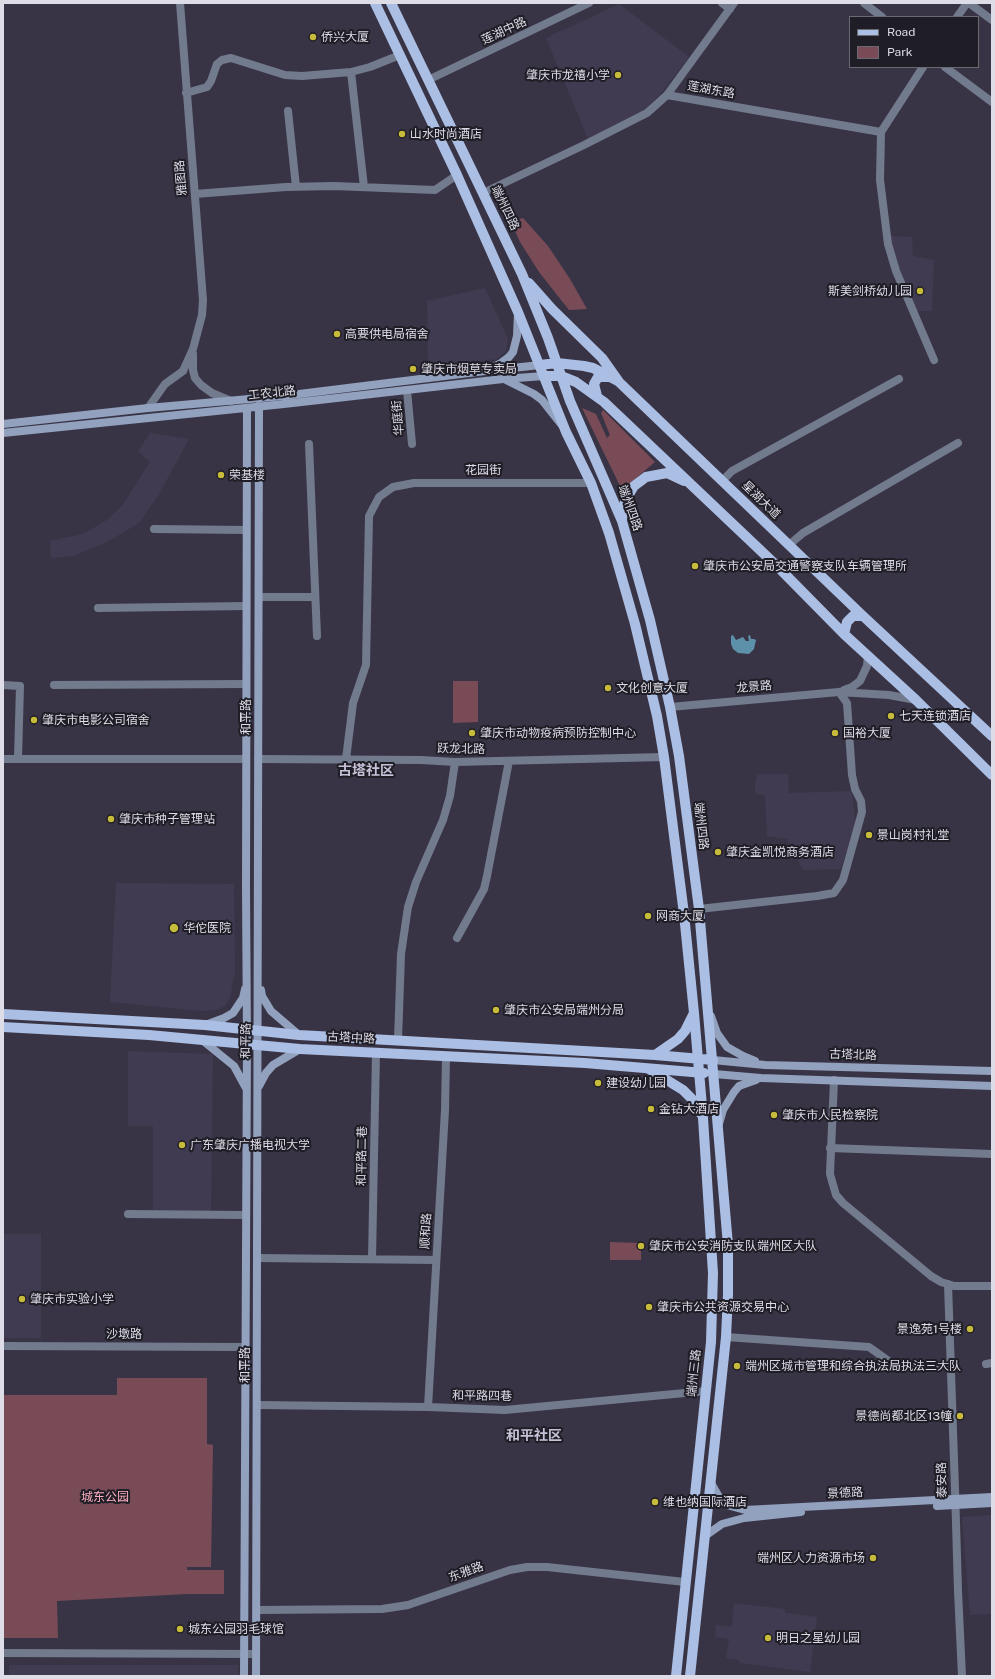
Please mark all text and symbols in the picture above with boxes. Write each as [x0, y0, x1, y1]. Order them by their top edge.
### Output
street label: 莲湖中路 [479, 14, 529, 48]
legend [849, 16, 979, 68]
text: Road [887, 25, 915, 39]
place label: 侨兴大厦 [321, 30, 369, 44]
marker: 侨兴大厦 [308, 32, 318, 42]
text: Park [887, 45, 913, 59]
place label: 肇庆市龙禧小学 [526, 68, 610, 82]
marker: 肇庆市龙禧小学 [613, 70, 623, 80]
street label: 莲湖东路 [686, 79, 736, 101]
place label: 山水时尚酒店 [410, 127, 482, 141]
marker: 山水时尚酒店 [397, 129, 407, 139]
street label: 雅图路 [172, 159, 190, 197]
street label: 端州四路 [488, 183, 522, 233]
place label: 斯美剑桥幼儿园 [828, 284, 912, 298]
marker: 斯美剑桥幼儿园 [915, 286, 925, 296]
place label: 高要供电局宿舍 [345, 327, 429, 341]
marker: 高要供电局宿舍 [332, 329, 342, 339]
place label: 肇庆市烟草专卖局 [421, 362, 517, 376]
marker: 肇庆市烟草专卖局 [408, 364, 418, 374]
street label: 工农北路 [247, 383, 297, 403]
street label: 华庭街 [389, 399, 407, 437]
street label: 花园街 [465, 463, 501, 477]
place label: 荣基楼 [229, 468, 265, 482]
marker: 荣基楼 [216, 470, 226, 480]
street label: 星湖大道 [739, 478, 783, 522]
street label: 端州四路 [615, 483, 645, 533]
place label: 肇庆市公安局交通警察支队车辆管理所 [703, 559, 907, 573]
marker: 肇庆市公安局交通警察支队车辆管理所 [690, 561, 700, 571]
street label: 龙景路 [735, 678, 773, 696]
place label: 文化创意大厦 [616, 681, 688, 695]
marker: 文化创意大厦 [603, 683, 613, 693]
street label: 和平路 [239, 699, 253, 735]
place label: 七天连锁酒店 [899, 709, 971, 723]
marker: 七天连锁酒店 [886, 711, 896, 721]
place label: 肇庆市电影公司宿舍 [42, 713, 150, 727]
marker: 肇庆市电影公司宿舍 [29, 715, 39, 725]
place label: 肇庆市动物疫病预防控制中心 [480, 726, 636, 740]
place label: 国裕大厦 [843, 726, 891, 740]
marker: 肇庆市动物疫病预防控制中心 [467, 728, 477, 738]
marker: 国裕大厦 [830, 728, 840, 738]
street label: 跃龙北路 [437, 741, 485, 757]
district label: 古塔社区 [338, 763, 394, 779]
street label: 端州四路 [691, 801, 711, 851]
place label: 肇庆市种子管理站 [119, 812, 215, 826]
marker: 肇庆市种子管理站 [106, 814, 116, 824]
place label: 景山岗村礼堂 [877, 828, 949, 842]
marker: 景山岗村礼堂 [864, 830, 874, 840]
place label: 肇庆金凯悦商务酒店 [726, 845, 834, 859]
marker: 肇庆金凯悦商务酒店 [713, 847, 723, 857]
place label: 网商大厦 [656, 909, 704, 923]
marker: 网商大厦 [643, 911, 653, 921]
place label: 华佗医院 [183, 921, 231, 935]
marker: 华佗医院 [168, 922, 180, 934]
place label: 肇庆市公安局端州分局 [504, 1003, 624, 1017]
marker: 肇庆市公安局端州分局 [491, 1005, 501, 1015]
street label: 和平路 [238, 1023, 254, 1059]
street label: 古塔中路 [327, 1030, 375, 1046]
street label: 古塔北路 [829, 1047, 877, 1063]
place label: 建设幼儿园 [606, 1076, 666, 1090]
marker: 建设幼儿园 [593, 1078, 603, 1088]
place label: 金钻大酒店 [659, 1102, 719, 1116]
marker: 金钻大酒店 [646, 1104, 656, 1114]
place label: 肇庆市人民检察院 [782, 1108, 878, 1122]
marker: 肇庆市人民检察院 [769, 1110, 779, 1120]
street label: 和平路二巷 [354, 1126, 370, 1186]
place label: 广东肇庆广播电视大学 [190, 1138, 310, 1152]
marker: 广东肇庆广播电视大学 [177, 1140, 187, 1150]
street label: 顺和路 [418, 1213, 434, 1249]
place label: 肇庆市公安消防支队端州区大队 [649, 1239, 817, 1253]
marker: 肇庆市公安消防支队端州区大队 [636, 1241, 646, 1251]
place label: 肇庆市实验小学 [30, 1292, 114, 1306]
marker: 肇庆市实验小学 [17, 1294, 27, 1304]
place label: 肇庆市公共资源交易中心 [657, 1300, 789, 1314]
marker: 肇庆市公共资源交易中心 [644, 1302, 654, 1312]
place label: 景逸苑1号楼 [897, 1322, 962, 1336]
marker: 景逸苑1号楼 [965, 1324, 975, 1334]
street label: 沙墩路 [106, 1327, 142, 1341]
street label: 和平路 [238, 1347, 252, 1383]
street label: 端州三路 [684, 1348, 704, 1398]
place label: 端州区城市管理和综合执法局执法三大队 [745, 1359, 961, 1373]
marker: 端州区城市管理和综合执法局执法三大队 [732, 1361, 742, 1371]
street label: 和平路四巷 [452, 1388, 512, 1404]
place label: 景德尚都北区13幢 [856, 1409, 952, 1423]
marker: 景德尚都北区13幢 [955, 1411, 965, 1421]
district label: 和平社区 [506, 1428, 562, 1444]
street label: 泰安路 [934, 1462, 950, 1498]
street label: 景德路 [827, 1485, 863, 1501]
park label: 城东公园 [81, 1490, 129, 1504]
place label: 维也纳国际酒店 [663, 1495, 747, 1509]
marker: 维也纳国际酒店 [650, 1497, 660, 1507]
place label: 端州区人力资源市场 [757, 1551, 865, 1565]
marker: 端州区人力资源市场 [868, 1553, 878, 1563]
street label: 东雅路 [447, 1559, 485, 1585]
place label: 城东公园羽毛球馆 [188, 1622, 284, 1636]
marker: 城东公园羽毛球馆 [175, 1624, 185, 1634]
place label: 明日之星幼儿园 [776, 1631, 860, 1645]
marker: 明日之星幼儿园 [763, 1633, 773, 1643]

